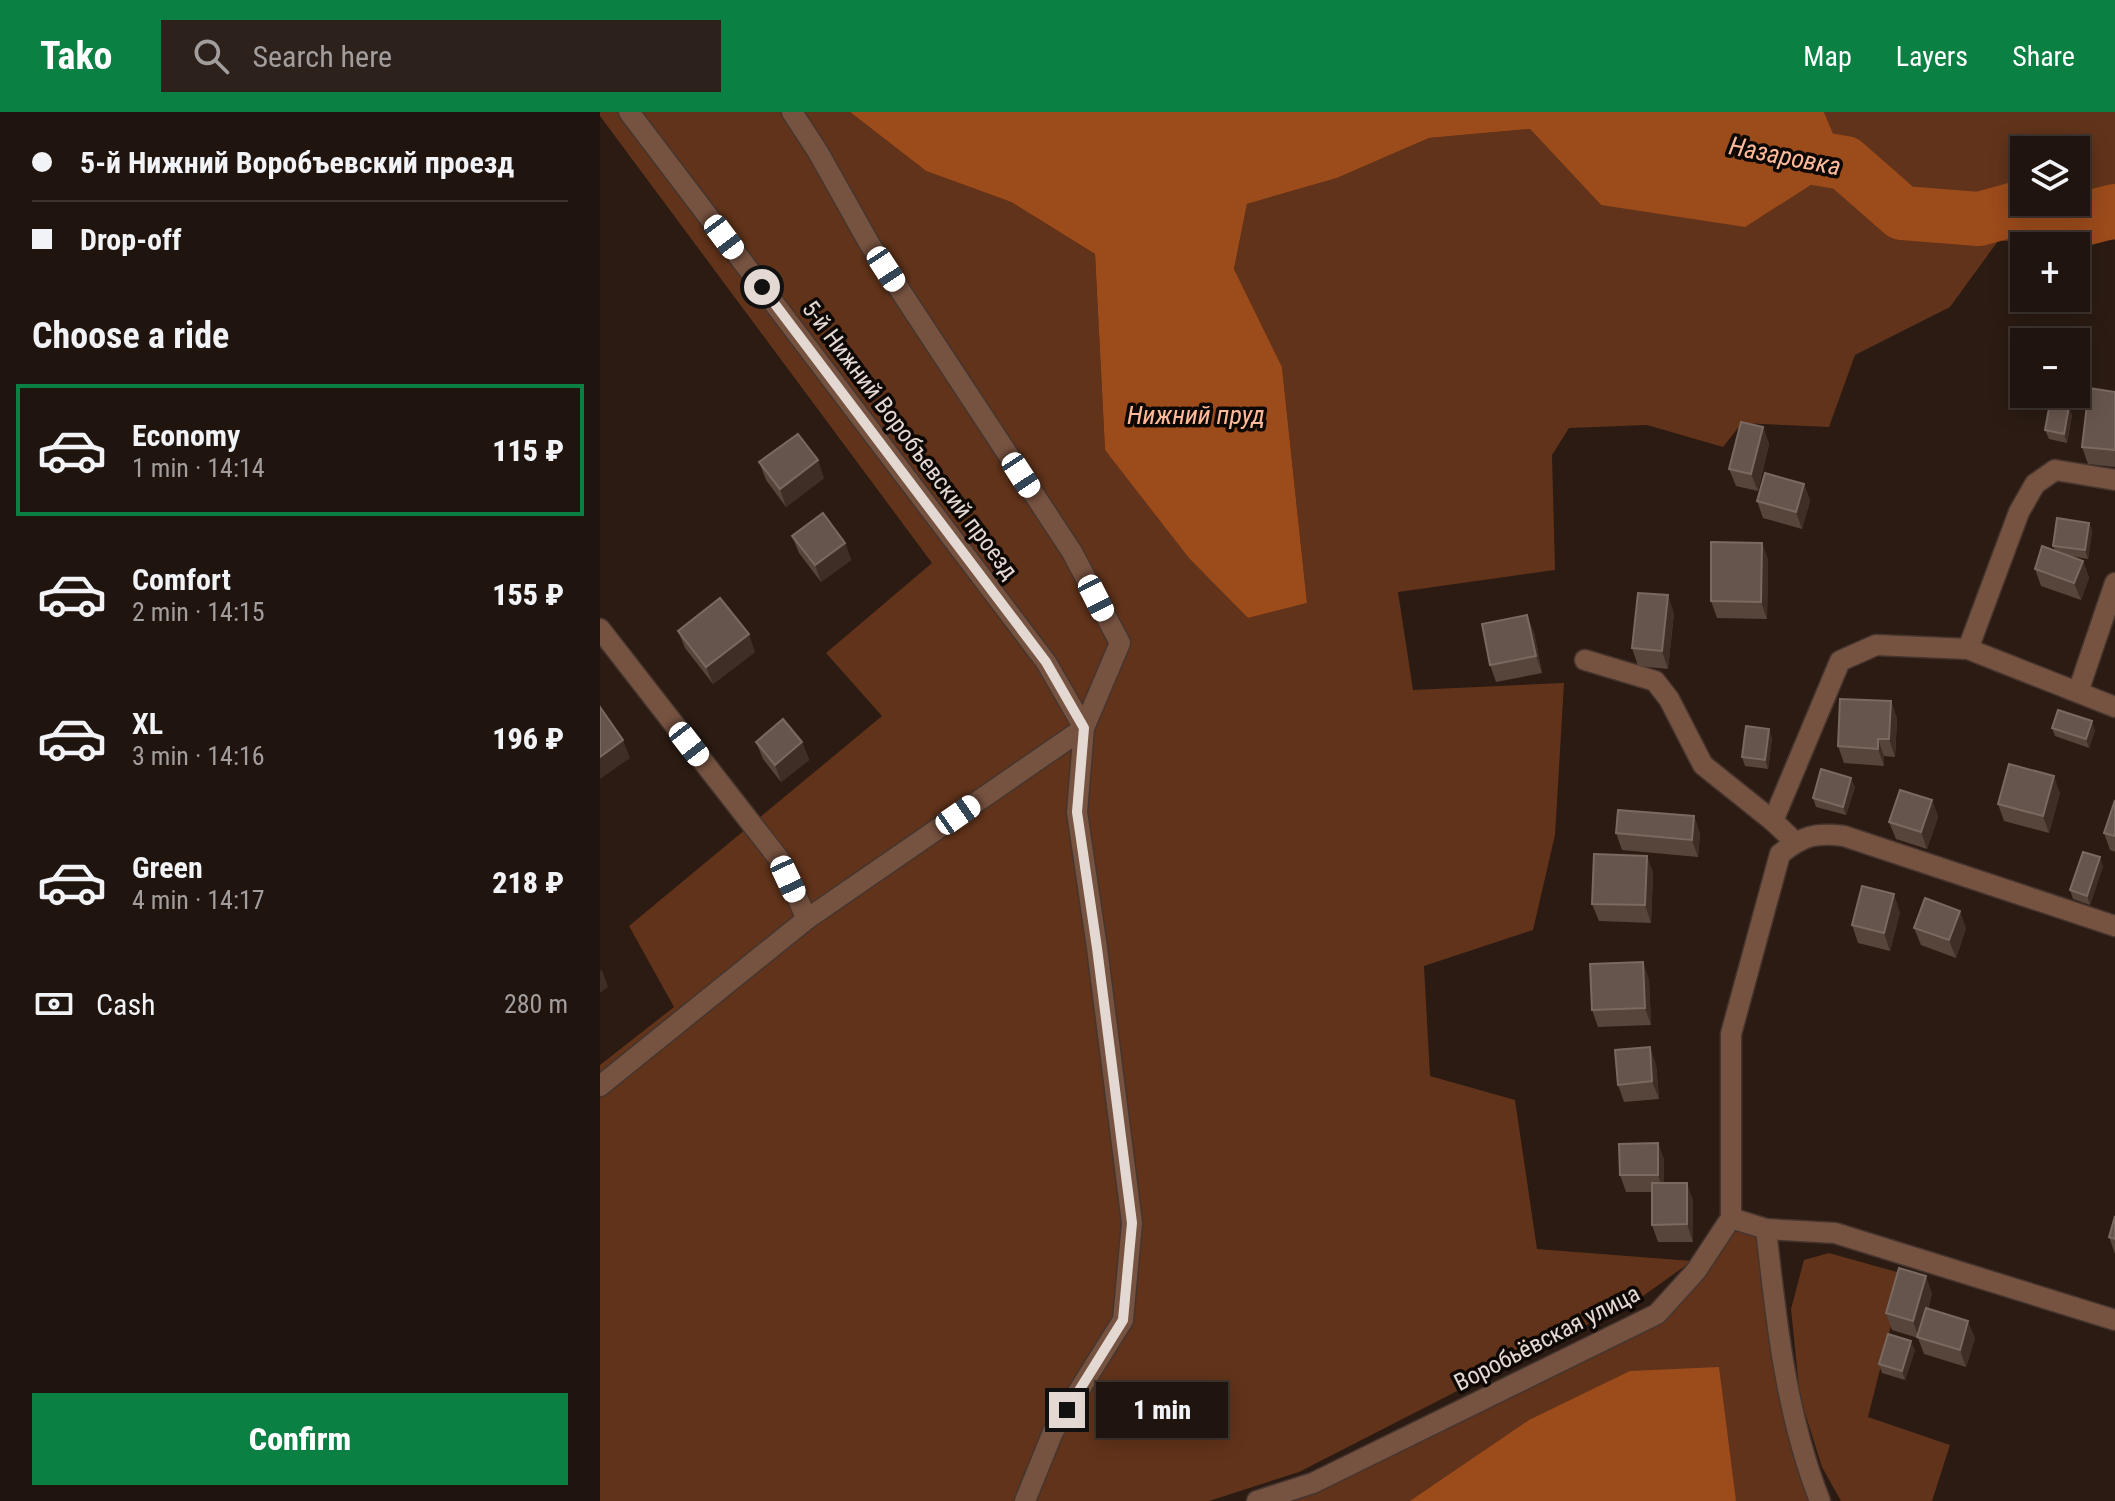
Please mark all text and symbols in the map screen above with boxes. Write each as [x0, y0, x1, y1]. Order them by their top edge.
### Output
search box [161, 20, 721, 92]
text: Tako [40, 34, 113, 78]
icon: search [189, 34, 233, 78]
text: Search here [253, 39, 392, 74]
text: Map [1803, 40, 1852, 73]
text: Layers [1896, 40, 1968, 73]
text: Share [2012, 40, 2075, 73]
water label: Назаровка [1727, 130, 1843, 182]
map controls [2010, 136, 2090, 408]
button: layers [2010, 136, 2090, 216]
text: 5-й Нижний Воробъевский проезд [80, 145, 514, 180]
car [700, 211, 748, 263]
text: Drop-off [80, 222, 182, 257]
button: + [2010, 232, 2090, 312]
car [863, 242, 909, 296]
route start [744, 269, 780, 305]
street label: 5-й Нижний Воробъевский проезд [796, 295, 1024, 585]
text: Choose a ride [32, 315, 229, 357]
button: − [2010, 328, 2090, 408]
water label: Нижний пруд [1127, 400, 1265, 430]
icon: car [36, 414, 108, 486]
text: Economy [132, 418, 240, 453]
text: 115 ₽ [492, 433, 564, 468]
car [998, 448, 1044, 502]
text: 1 min · 14:14 [132, 453, 265, 483]
icon: car [36, 558, 108, 630]
text: Comfort [132, 562, 231, 597]
car [1074, 571, 1118, 625]
text: 155 ₽ [492, 577, 564, 612]
text: 2 min · 14:15 [132, 597, 265, 627]
icon: car [36, 702, 108, 774]
text: XL [132, 706, 163, 741]
car [665, 718, 713, 770]
text: 196 ₽ [492, 721, 564, 756]
text: 3 min · 14:16 [132, 741, 265, 771]
car [931, 791, 985, 839]
icon: car [36, 846, 108, 918]
text: Green [132, 850, 203, 885]
car [767, 852, 809, 906]
text: 218 ₽ [492, 865, 564, 900]
text: 4 min · 14:17 [132, 885, 265, 915]
icon: cash [32, 982, 76, 1026]
text: Cash [96, 987, 156, 1022]
text: 280 m [504, 989, 568, 1019]
street label: Воробьёвская улица [1450, 1279, 1644, 1397]
callout: 1 min [1095, 1382, 1227, 1438]
route end [1049, 1392, 1085, 1428]
button: Confirm [32, 1393, 568, 1485]
text: 1 min [1133, 1395, 1191, 1425]

